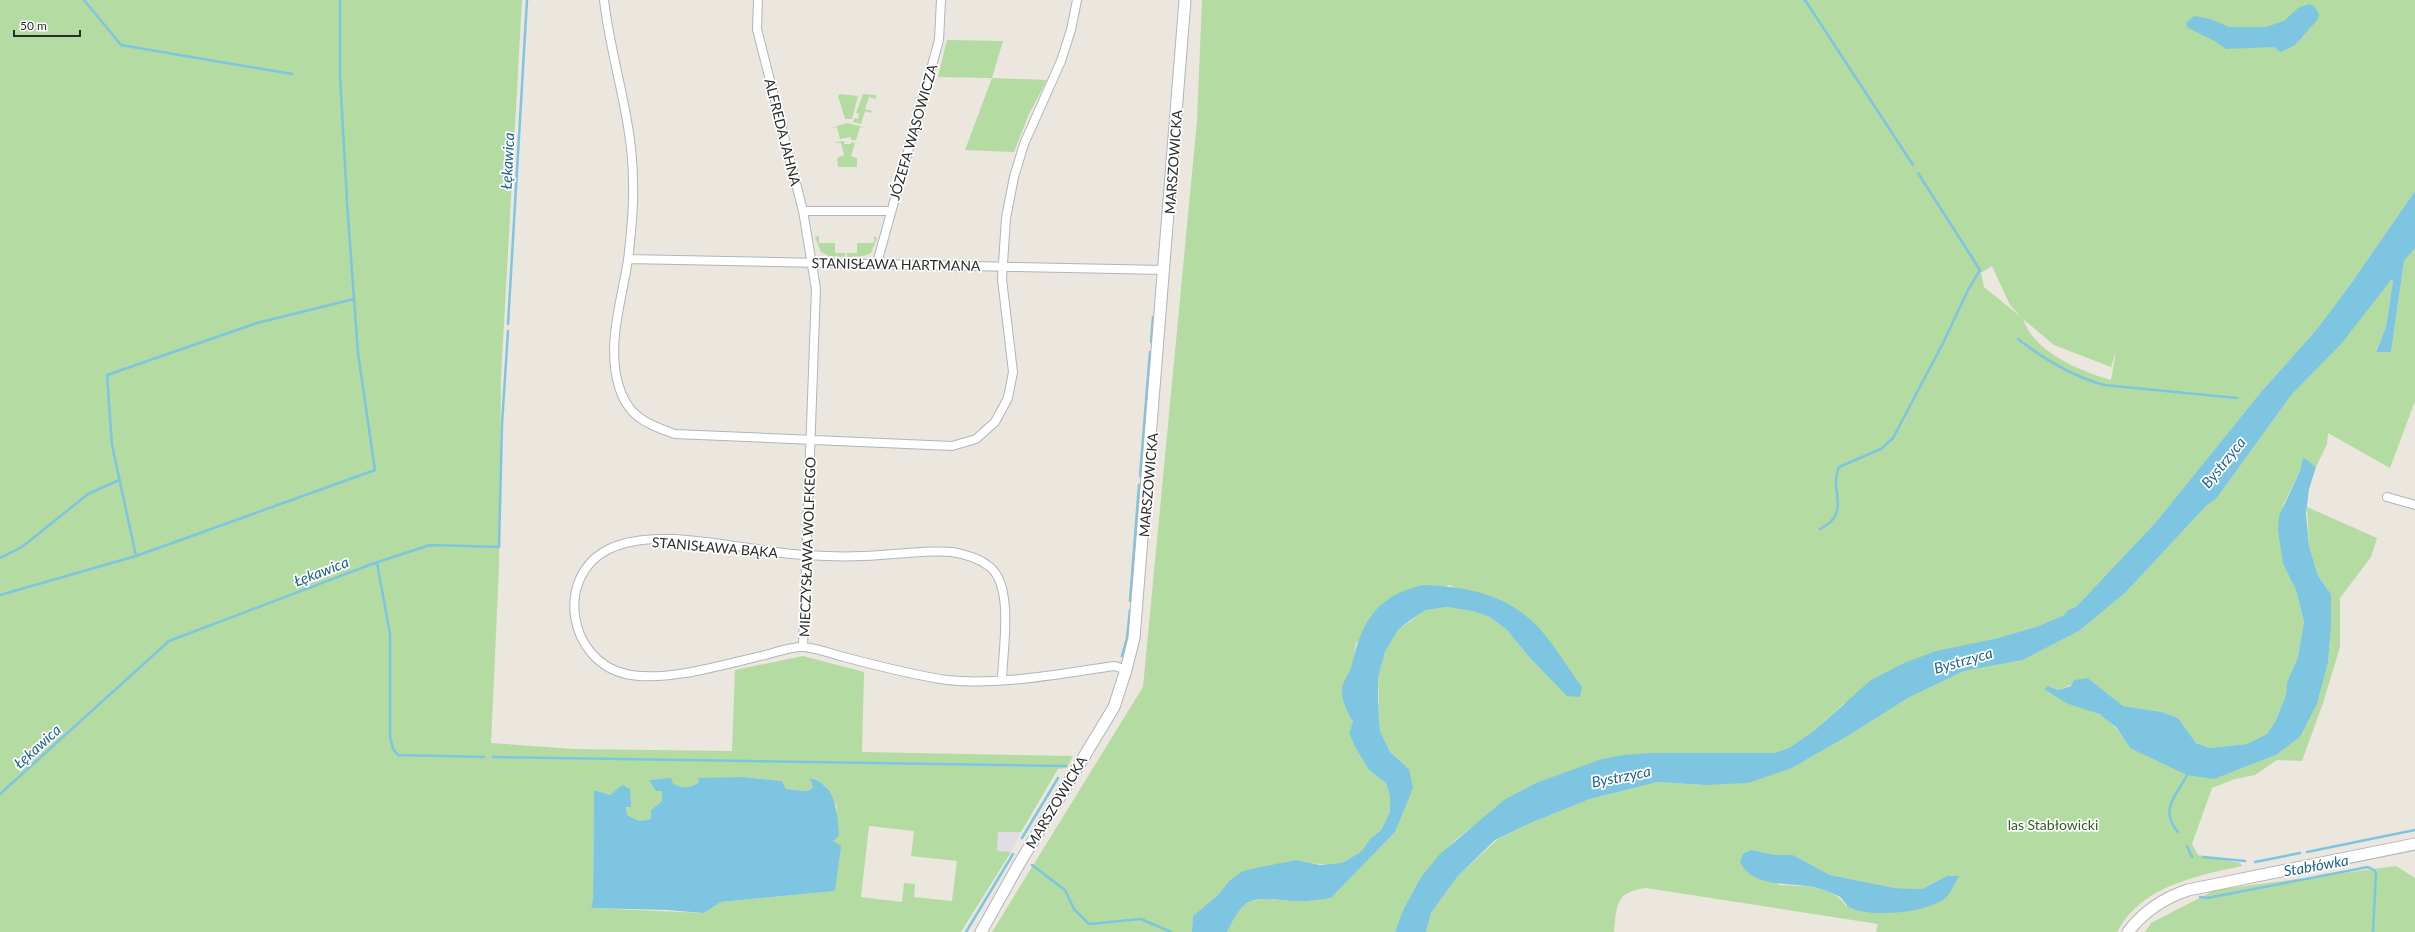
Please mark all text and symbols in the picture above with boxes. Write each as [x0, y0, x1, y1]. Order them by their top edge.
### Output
scale bar [14, 12, 80, 38]
text: 50 m [20, 18, 47, 33]
street label: JÓZEFA WĄSOWICZA [885, 62, 941, 202]
street label: ALFREDA JAHNA [761, 77, 805, 188]
street label: MARSZOWICKA [1161, 109, 1185, 215]
water label: Łękawica [497, 132, 517, 190]
street label: STANISŁAWA HARTMANA [811, 254, 981, 274]
street label: MARSZOWICKA [1135, 432, 1161, 538]
water label: Bystrzyca [2197, 433, 2249, 491]
street label: MIECZYSŁAWA WOLFKEGO [795, 457, 819, 637]
street label: STANISŁAWA BĄKA [651, 533, 779, 561]
water label: Łękawica [291, 552, 351, 590]
water label: Bystrzyca [1932, 643, 1995, 677]
water label: Łękawica [10, 720, 64, 772]
street label: MARSZOWICKA [1022, 752, 1090, 851]
water label: Bystrzyca [1590, 761, 1653, 791]
park label: las Stabłowicki [2008, 816, 2098, 833]
water label: Stabłówka [2282, 850, 2350, 880]

